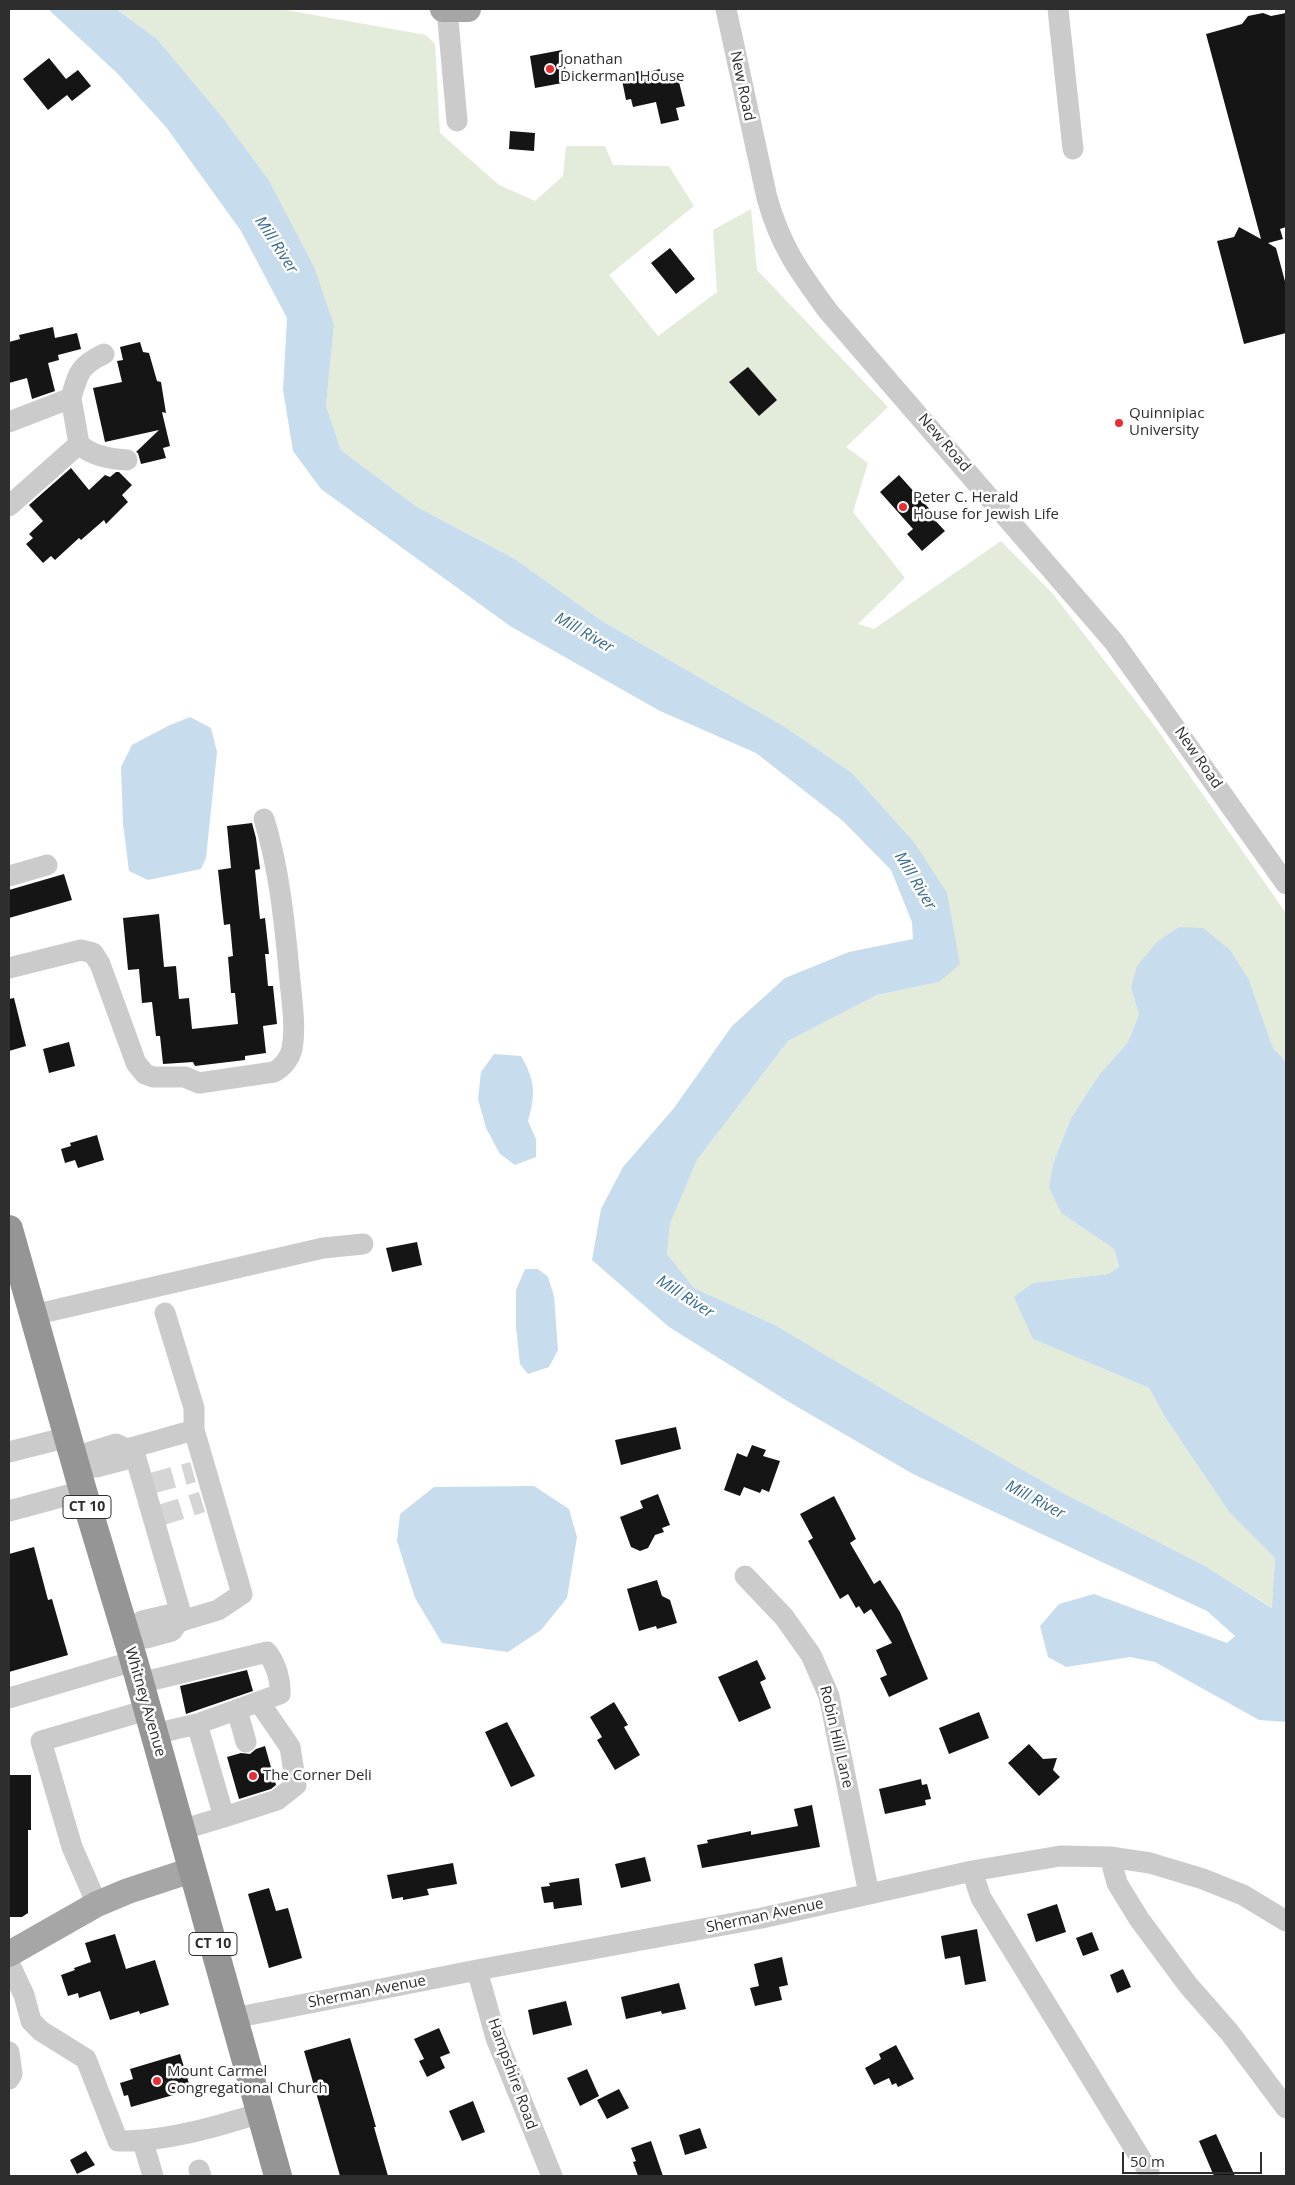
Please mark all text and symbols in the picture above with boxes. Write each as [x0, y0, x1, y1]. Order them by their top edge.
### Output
street label: New Road [726, 49, 758, 123]
place label: Jonathan Dickerman House [560, 51, 684, 86]
marker: Jonathan Dickerman House [544, 63, 556, 75]
water label: Mill River [250, 213, 302, 277]
place label: Quinnipiac University [1129, 405, 1204, 440]
street label: New Road [914, 410, 974, 476]
marker: Quinnipiac University [1113, 417, 1125, 429]
place label: Peter C. Herald House for Jewish Life [913, 489, 1059, 524]
marker: Peter C. Herald House for Jewish Life [897, 501, 909, 513]
water label: Mill River [551, 609, 617, 657]
street label: New Road [1170, 724, 1226, 792]
water label: Mill River [890, 848, 940, 914]
water label: Mill River [653, 1271, 717, 1323]
water label: Mill River [1002, 1476, 1068, 1524]
road number: CT 10 [63, 1495, 111, 1518]
street label: Whitney Avenue [121, 1645, 169, 1759]
street label: Robin Hill Lane [815, 1684, 857, 1790]
place label: The Corner Deli [263, 1767, 372, 1785]
marker: The Corner Deli [247, 1770, 259, 1782]
street label: Sherman Avenue [705, 1895, 825, 1937]
road number: CT 10 [189, 1932, 237, 1956]
street label: Sherman Avenue [307, 1972, 427, 2012]
street label: Hampshire Road [484, 2016, 540, 2132]
place label: Mount Carmel Congregational Church [167, 2063, 328, 2098]
marker: Mount Carmel Congregational Church [151, 2075, 163, 2087]
scale bar [1125, 2142, 1265, 2174]
text: 50 m [1130, 2151, 1165, 2171]

